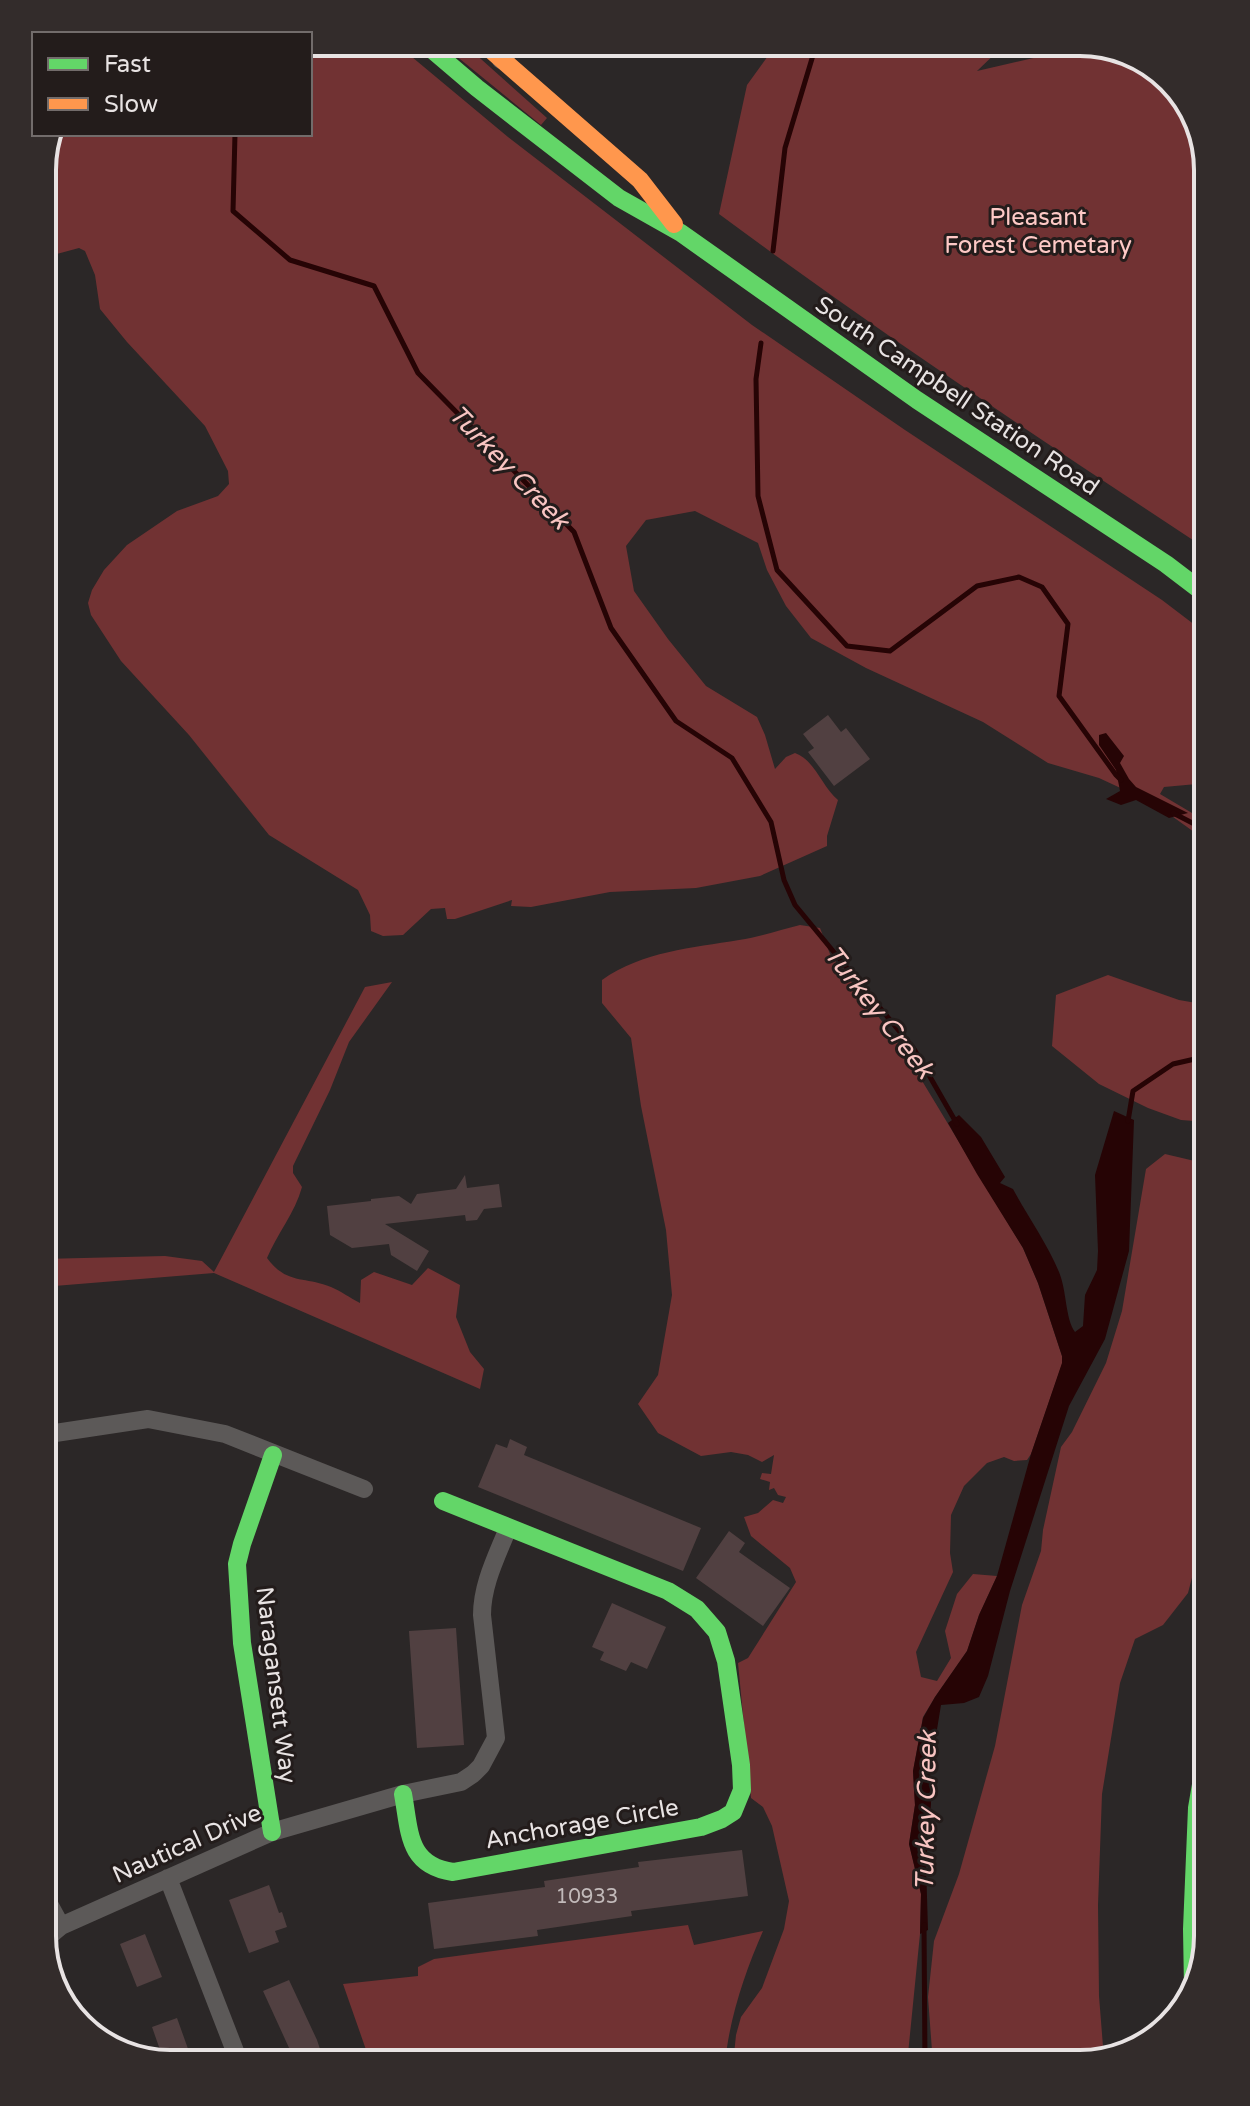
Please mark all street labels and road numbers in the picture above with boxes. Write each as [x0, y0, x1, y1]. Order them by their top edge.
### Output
street label: South Campbell Station Road [810, 290, 1104, 502]
street label: Naragansett Way [250, 1585, 302, 1785]
street label: Anchorage Circle [483, 1793, 681, 1855]
street label: Nautical Drive [108, 1798, 266, 1890]

